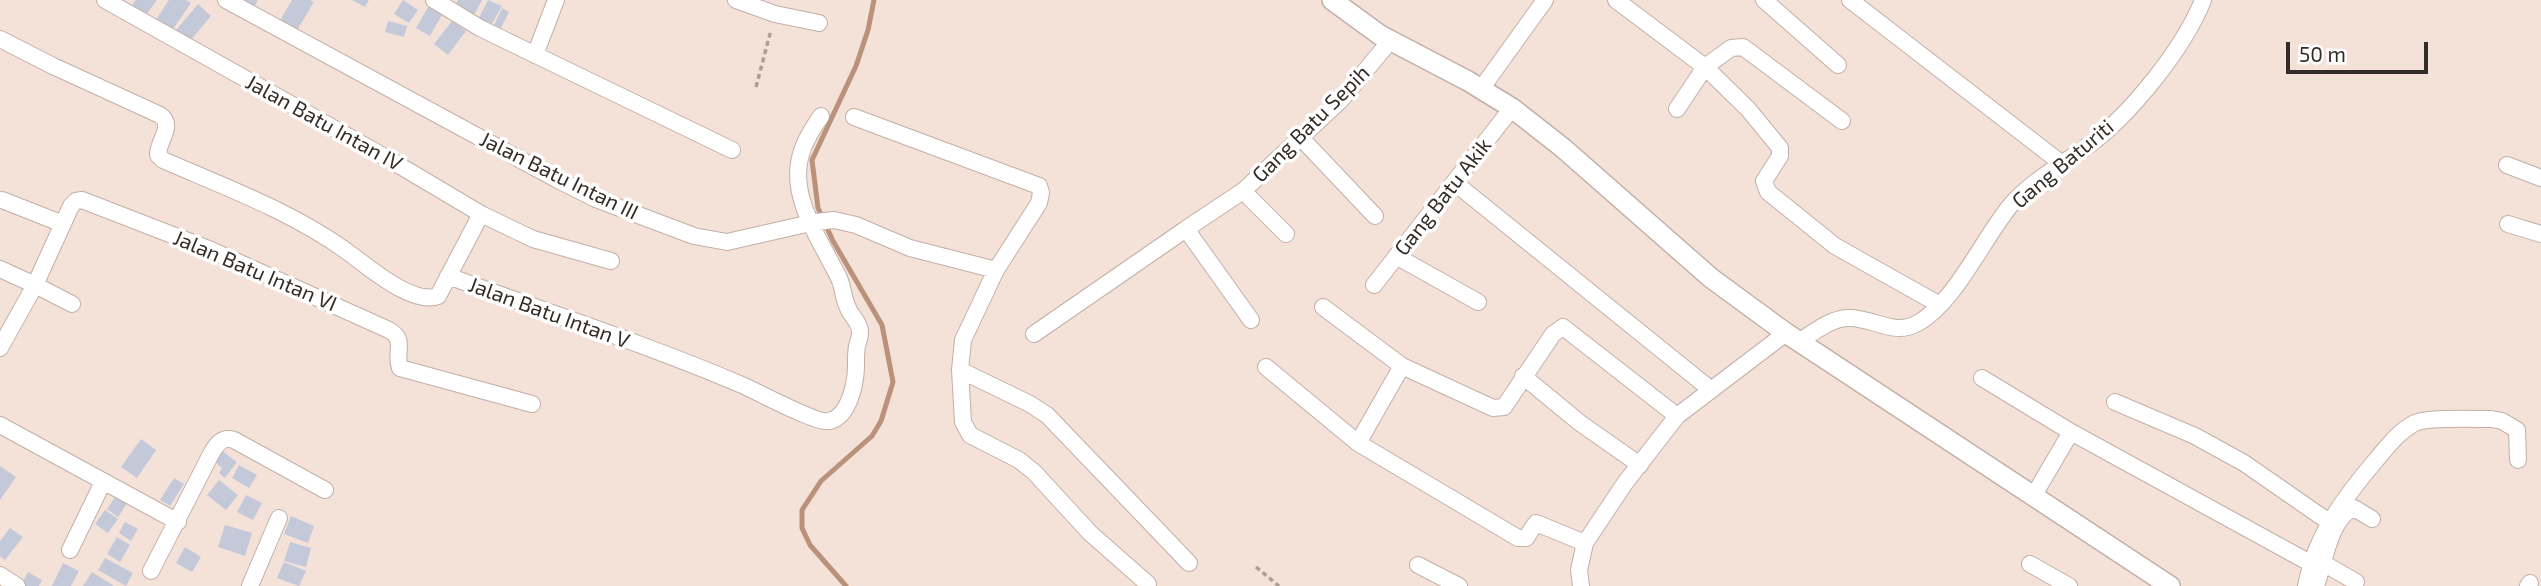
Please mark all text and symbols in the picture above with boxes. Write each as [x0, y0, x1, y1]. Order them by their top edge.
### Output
scale bar [2289, 28, 2431, 72]
text: 50 m [2299, 41, 2346, 66]
street label: Gang Batu Sepih [1247, 60, 1375, 188]
street label: Jalan Batu Intan IV [241, 70, 407, 176]
street label: Gang Baturiti [2007, 114, 2119, 214]
street label: Jalan Batu Intan III [476, 127, 642, 225]
street label: Gang Batu Akik [1389, 133, 1497, 261]
street label: Jalan Batu Intan VI [170, 225, 340, 317]
street label: Jalan Batu Intan V [465, 272, 633, 354]

